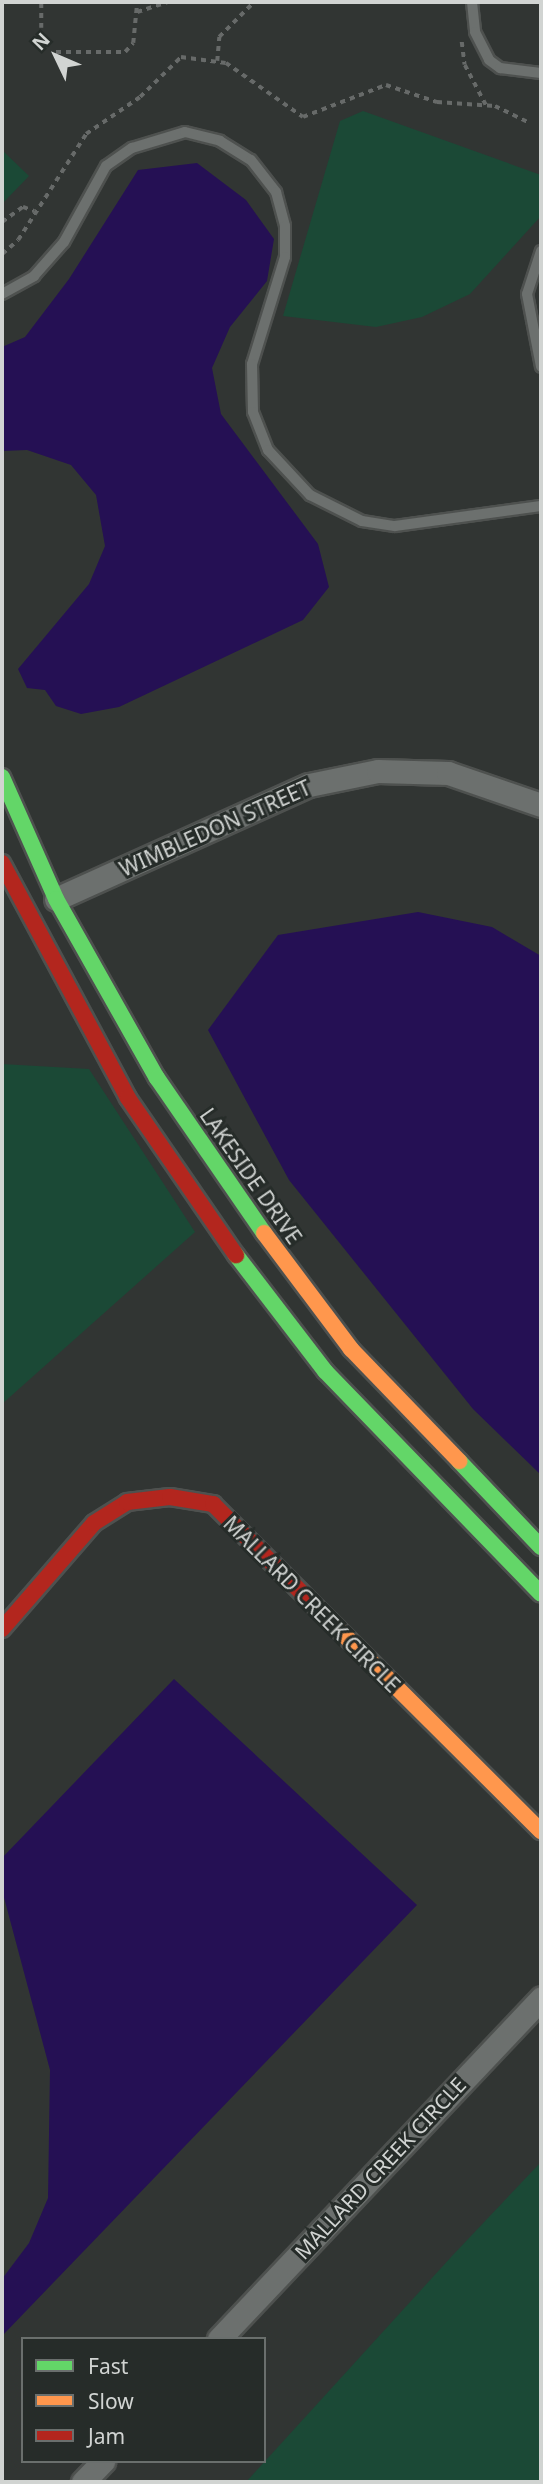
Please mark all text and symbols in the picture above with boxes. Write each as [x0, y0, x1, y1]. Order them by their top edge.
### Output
north arrow [21, 21, 91, 91]
text: N [26, 27, 56, 56]
street label: WIMBLEDON STREET [116, 774, 314, 882]
street label: LAKESIDE DRIVE [195, 1103, 307, 1249]
street label: MALLARD CREEK CIRCLE [218, 1510, 406, 1698]
street label: MALLARD CREEK CIRCLE [289, 2072, 471, 2264]
legend [21, 2337, 266, 2463]
text: Fast [88, 2352, 128, 2380]
text: Slow [88, 2387, 134, 2415]
text: Jam [88, 2422, 125, 2450]

